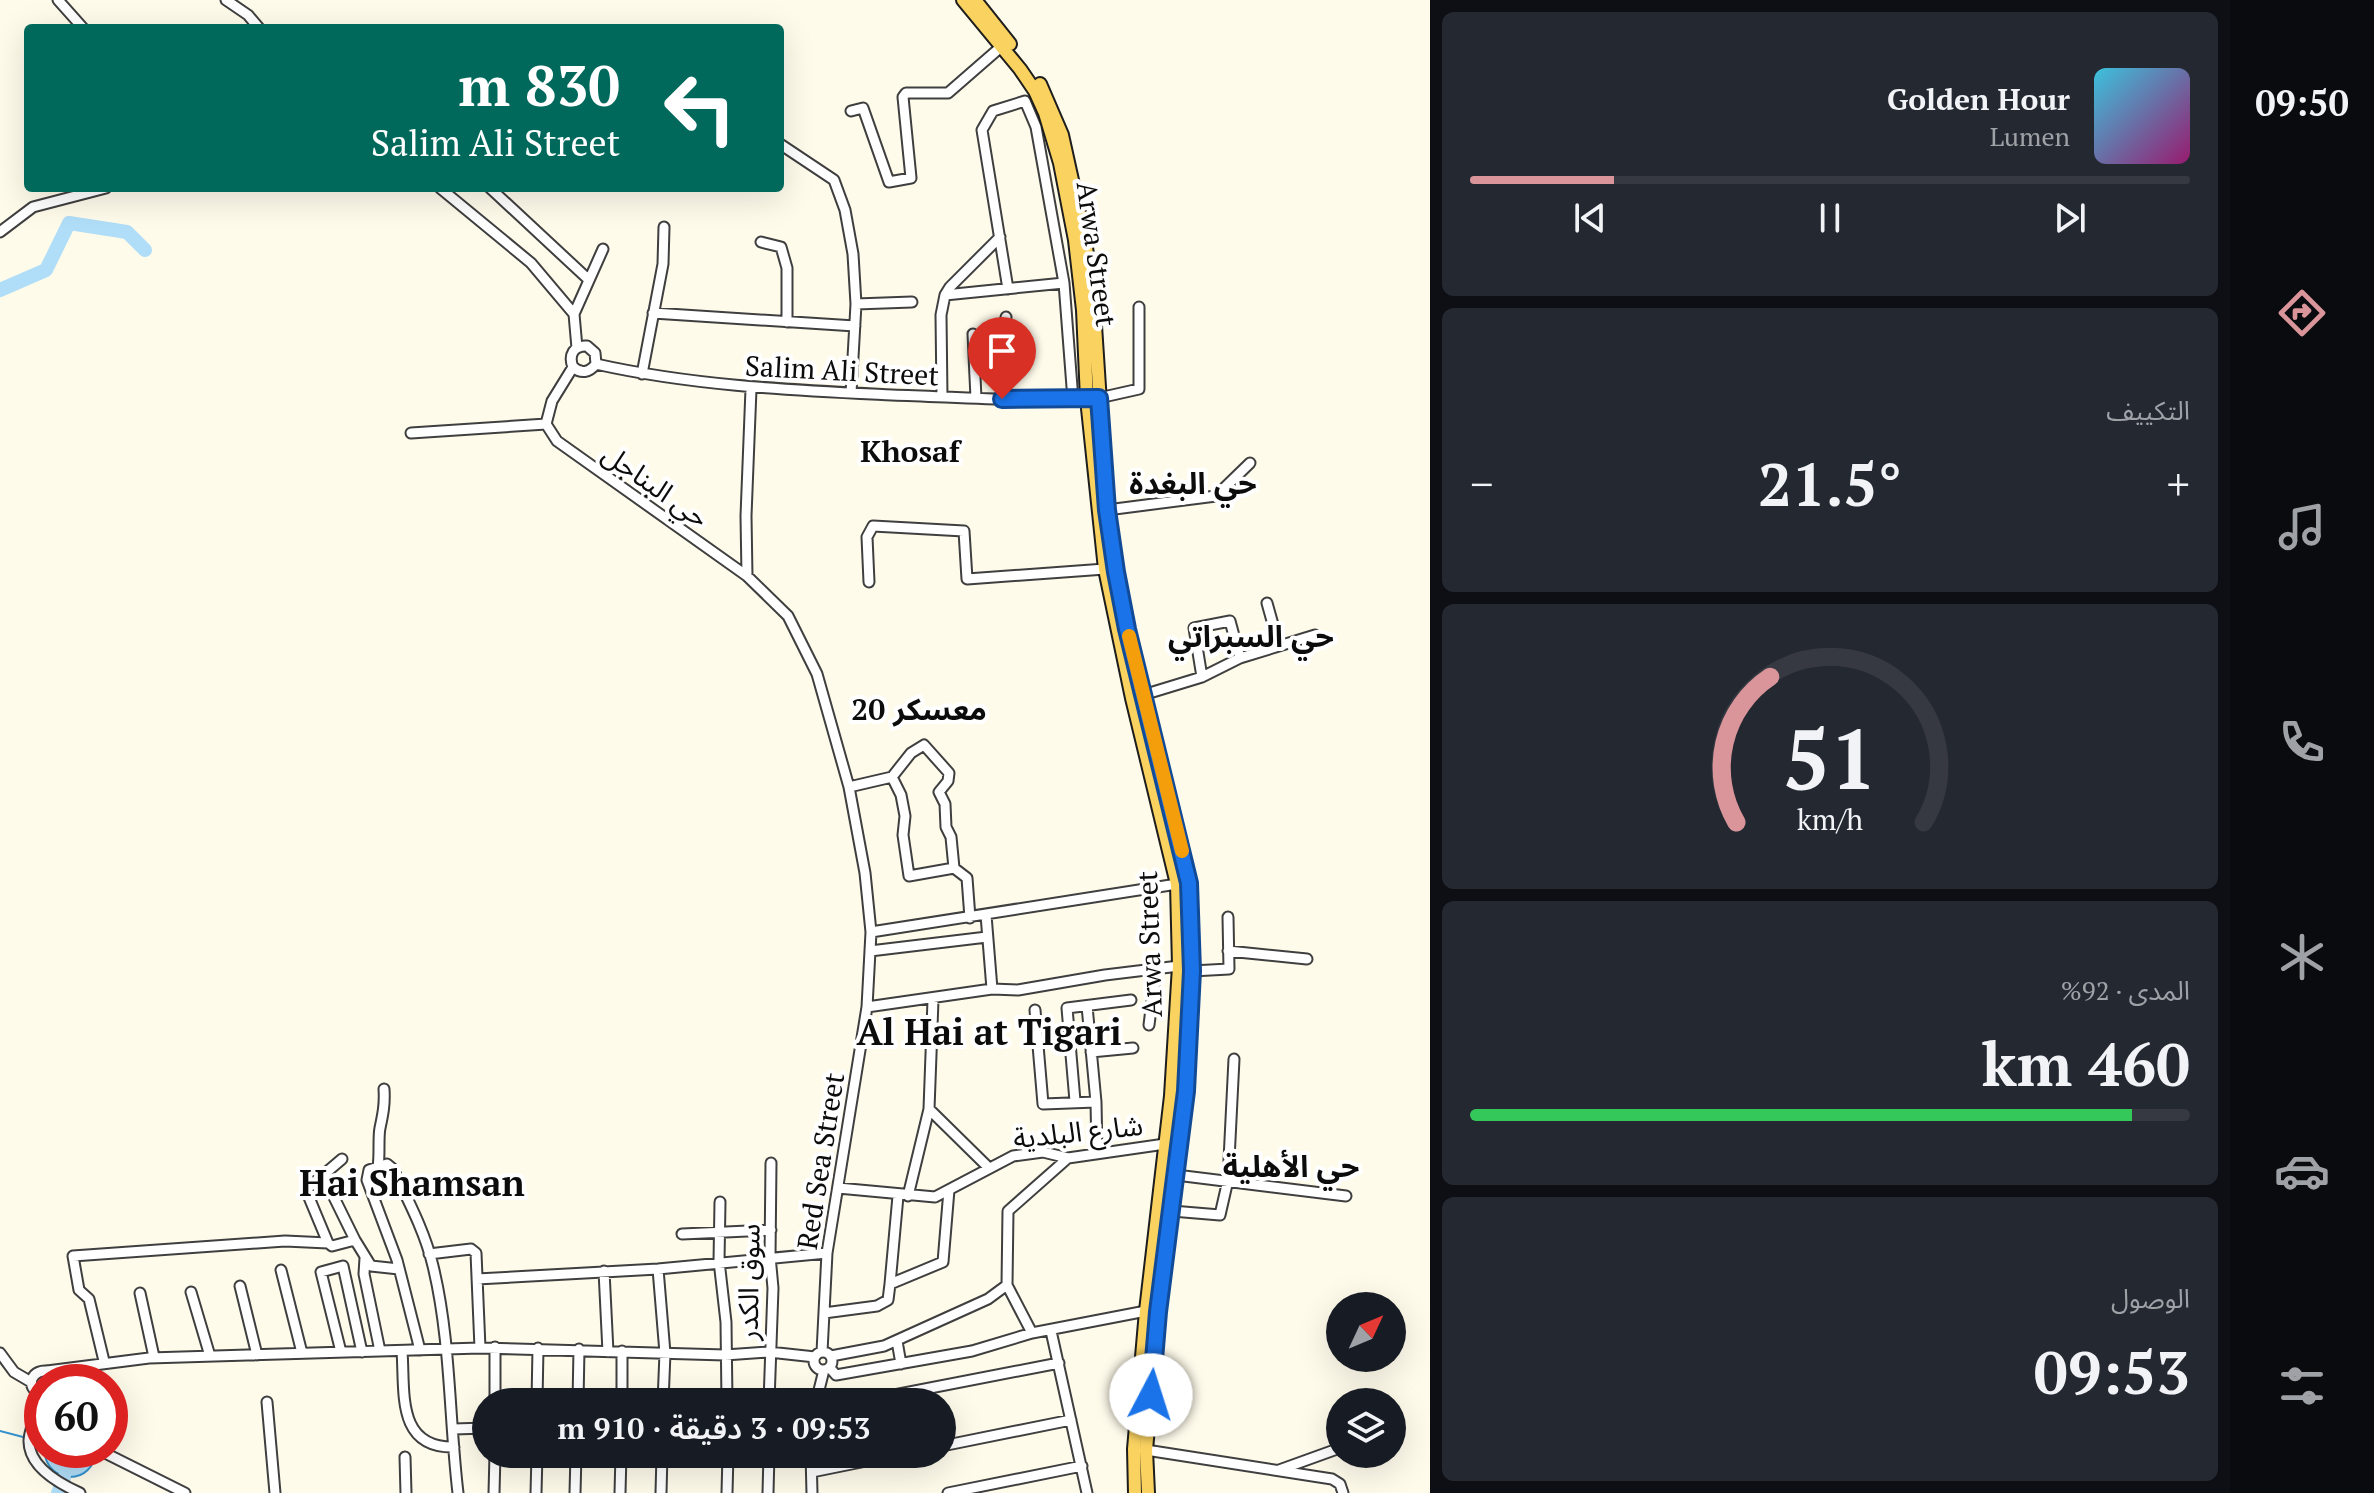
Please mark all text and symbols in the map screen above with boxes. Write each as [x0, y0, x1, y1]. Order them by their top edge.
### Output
text: 830 m [458, 48, 620, 122]
icon: left [648, 56, 752, 160]
text: Golden Hour [1887, 79, 2070, 119]
text: 09:50 [2255, 79, 2349, 126]
text: Salim Ali Street [371, 119, 620, 166]
text: Lumen [1990, 119, 2070, 153]
street label: Arwa Street [1069, 179, 1126, 330]
icon: previous [1568, 196, 1612, 240]
icon: pause [1808, 196, 1852, 240]
icon: next [2048, 196, 2092, 240]
icon: directions [2274, 285, 2330, 341]
pin [968, 317, 1036, 399]
icon: arrive [980, 329, 1024, 373]
street label: Salim Ali Street [744, 346, 940, 394]
text: التكييف [2106, 393, 2190, 427]
district label: Khosaf [860, 431, 963, 471]
street label: حي البناجل [593, 435, 717, 538]
text: 21.5° [1758, 444, 1902, 523]
text: − [1470, 454, 1493, 513]
text: + [2167, 454, 2190, 513]
district label: حي البغدة [1129, 463, 1257, 508]
icon: music [2274, 499, 2330, 555]
district label: حي السبراتي [1168, 616, 1334, 661]
district label: معسكر 20 [851, 689, 987, 729]
text: 51 [1783, 702, 1877, 812]
icon: phone [2274, 714, 2330, 770]
text: km/h [1797, 800, 1863, 838]
street label: Arwa Street [1128, 870, 1170, 1018]
icon: climate [2274, 929, 2330, 985]
text: المدى · 92% [2061, 973, 2190, 1007]
district label: Al Hai at Tigari [856, 1008, 1122, 1055]
text: 460 km [1982, 1024, 2190, 1103]
street label: Red Sea Street [788, 1069, 852, 1252]
street label: شارع البلدية [1011, 1106, 1145, 1159]
icon: car [2274, 1143, 2330, 1199]
district label: حي الأهلية [1223, 1146, 1359, 1191]
district label: Hai Shamsan [299, 1159, 525, 1206]
street label: سوق الكدر [728, 1223, 768, 1342]
text: الوصول [2111, 1281, 2190, 1315]
north arrow [1326, 1292, 1406, 1372]
map controls [1326, 1292, 1406, 1468]
text: 09:53 [2034, 1332, 2190, 1411]
position arrow [1109, 1353, 1193, 1437]
icon: filters [2274, 1358, 2330, 1414]
speed limit sign: 60 [24, 1364, 128, 1468]
button: layers [1326, 1388, 1406, 1468]
text: 09:53 · 3 دقيقة · 910 m [558, 1408, 870, 1448]

